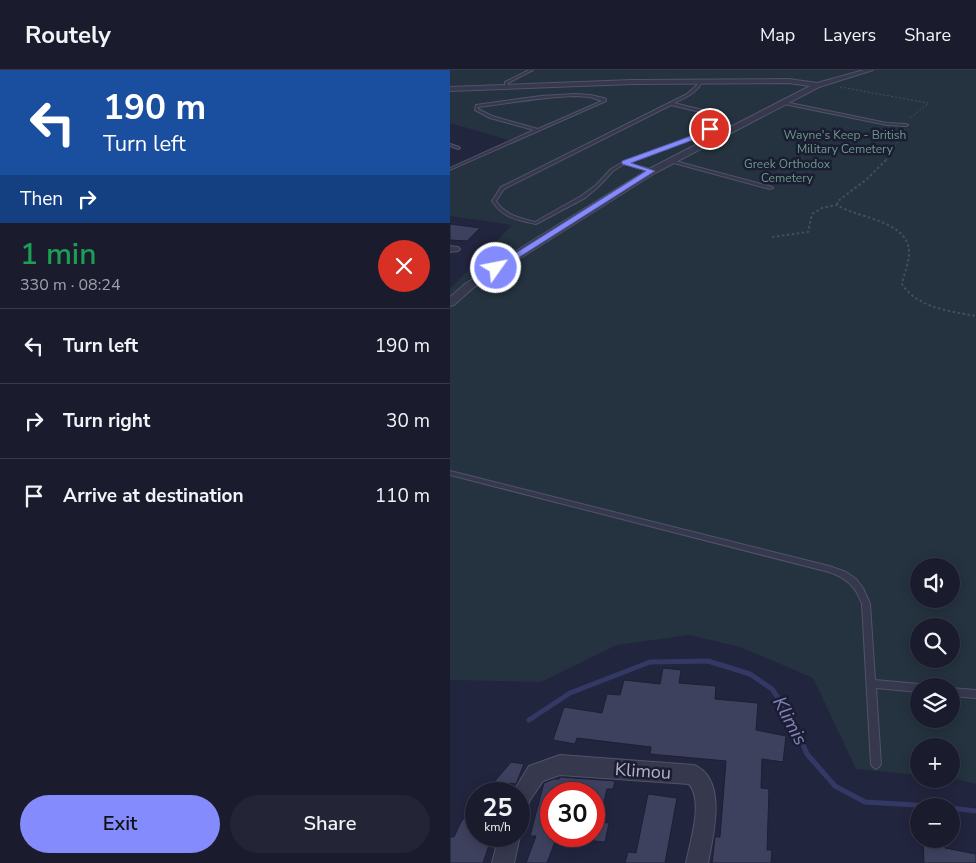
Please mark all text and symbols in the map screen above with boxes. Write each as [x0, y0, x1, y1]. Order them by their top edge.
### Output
text: Routely [25, 19, 111, 51]
text: Map [760, 23, 795, 47]
text: Layers [823, 23, 876, 47]
text: Share [904, 23, 951, 47]
text: 190 m [103, 84, 206, 131]
icon: left [20, 90, 85, 155]
pin [689, 108, 731, 150]
icon: arrive [696, 115, 724, 143]
park label: Wayne's Keep - British Military Cemetery [784, 127, 906, 157]
text: Turn left [103, 129, 186, 159]
park label: Greek Orthodox Cemetery [744, 156, 831, 186]
icon: right [73, 185, 101, 213]
text: Then [20, 186, 63, 212]
text: 1 min [20, 234, 96, 275]
button: close [378, 240, 430, 292]
position arrow [469, 241, 521, 293]
text: 330 m · 08:24 [20, 274, 121, 296]
icon: left [20, 332, 48, 360]
text: Turn left [63, 333, 138, 359]
text: 190 m [375, 333, 430, 359]
icon: right [20, 407, 48, 435]
text: Turn right [63, 408, 150, 434]
text: 30 m [386, 408, 430, 434]
icon: arrive [20, 482, 48, 510]
text: Arrive at destination [63, 483, 244, 509]
text: 110 m [375, 483, 430, 509]
map controls [910, 558, 960, 848]
button: sound [910, 558, 960, 608]
button: search [910, 618, 960, 668]
button: layers [910, 678, 960, 728]
water label: Klimis [766, 692, 814, 750]
button: + [910, 738, 960, 788]
street label: Klimou [614, 757, 672, 785]
speed limit sign: 30 [540, 782, 605, 847]
text: 25 [482, 791, 513, 825]
button: Exit [20, 795, 220, 853]
button: Share [230, 795, 430, 853]
button: − [910, 798, 960, 848]
text: km/h [484, 819, 511, 835]

